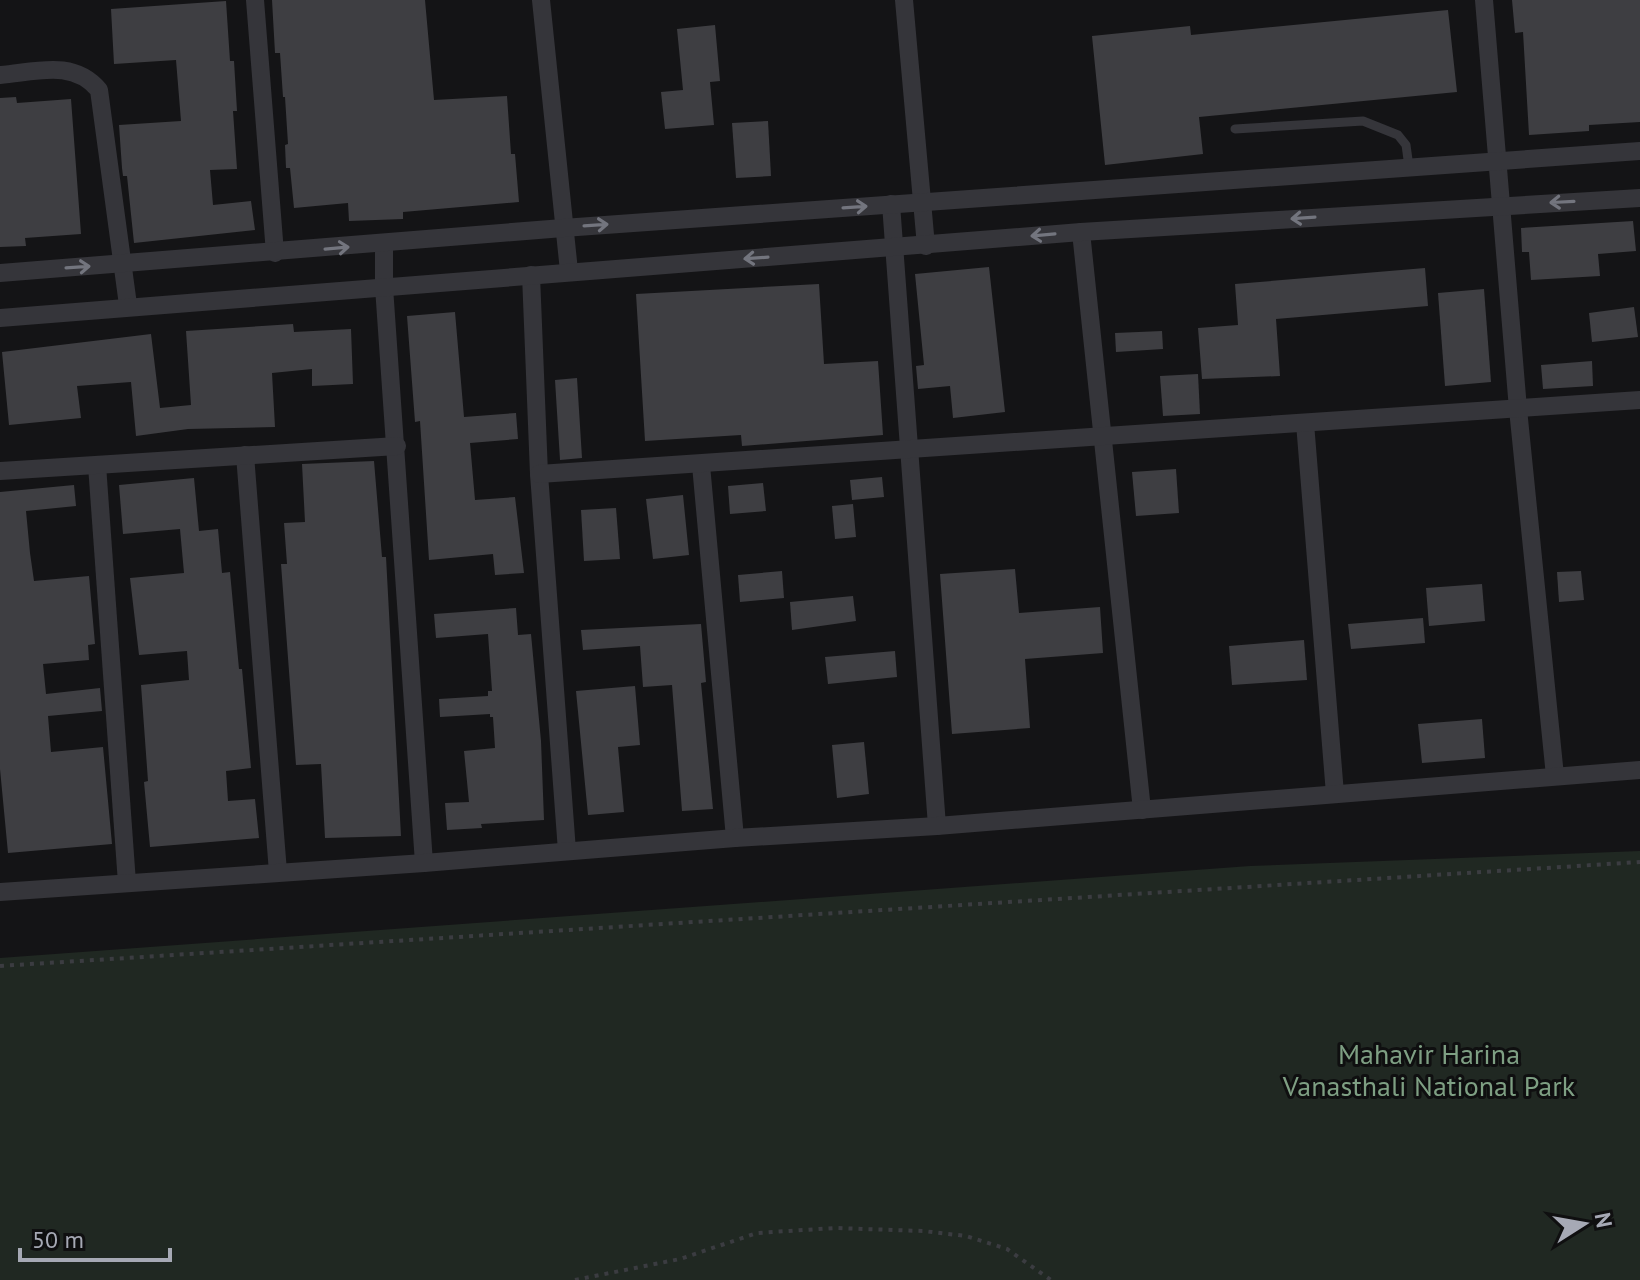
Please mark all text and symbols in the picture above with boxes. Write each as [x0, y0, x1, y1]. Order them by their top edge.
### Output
one-way arrow [1549, 195, 1576, 210]
one-way arrow [841, 199, 868, 214]
one-way arrow [1290, 211, 1317, 226]
one-way arrow [582, 217, 609, 232]
one-way arrow [1030, 228, 1057, 243]
one-way arrow [323, 240, 350, 255]
one-way arrow [743, 251, 770, 266]
one-way arrow [64, 260, 91, 275]
park label: Mahavir Harina Vanasthali National Park [1282, 1035, 1576, 1104]
north arrow [1544, 1184, 1624, 1264]
text: N [1589, 1210, 1619, 1230]
scale bar [20, 1212, 170, 1262]
text: 50 m [32, 1224, 84, 1255]

